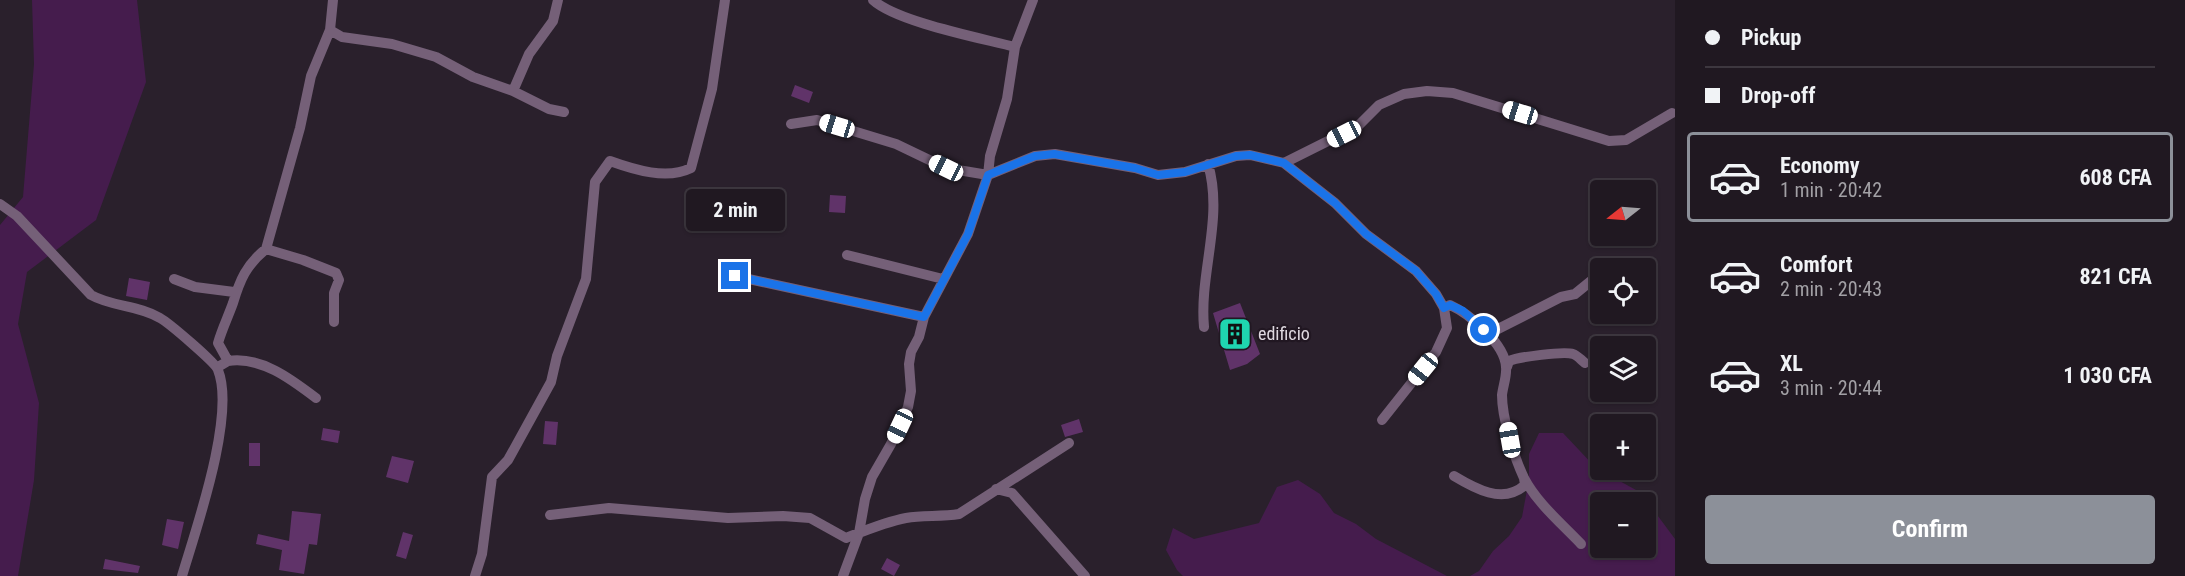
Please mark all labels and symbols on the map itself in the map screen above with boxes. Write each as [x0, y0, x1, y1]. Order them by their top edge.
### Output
car [1500, 99, 1540, 127]
car [817, 112, 857, 140]
car [1324, 118, 1364, 150]
car [926, 152, 966, 184]
north arrow [1590, 180, 1656, 246]
callout: 2 min [686, 189, 784, 231]
route end [721, 262, 748, 289]
building icon: edificio [1217, 316, 1253, 352]
route start [1470, 316, 1497, 343]
place label: edificio [1258, 323, 1310, 344]
car [1405, 349, 1441, 389]
car [884, 406, 916, 446]
car [1498, 421, 1522, 459]

